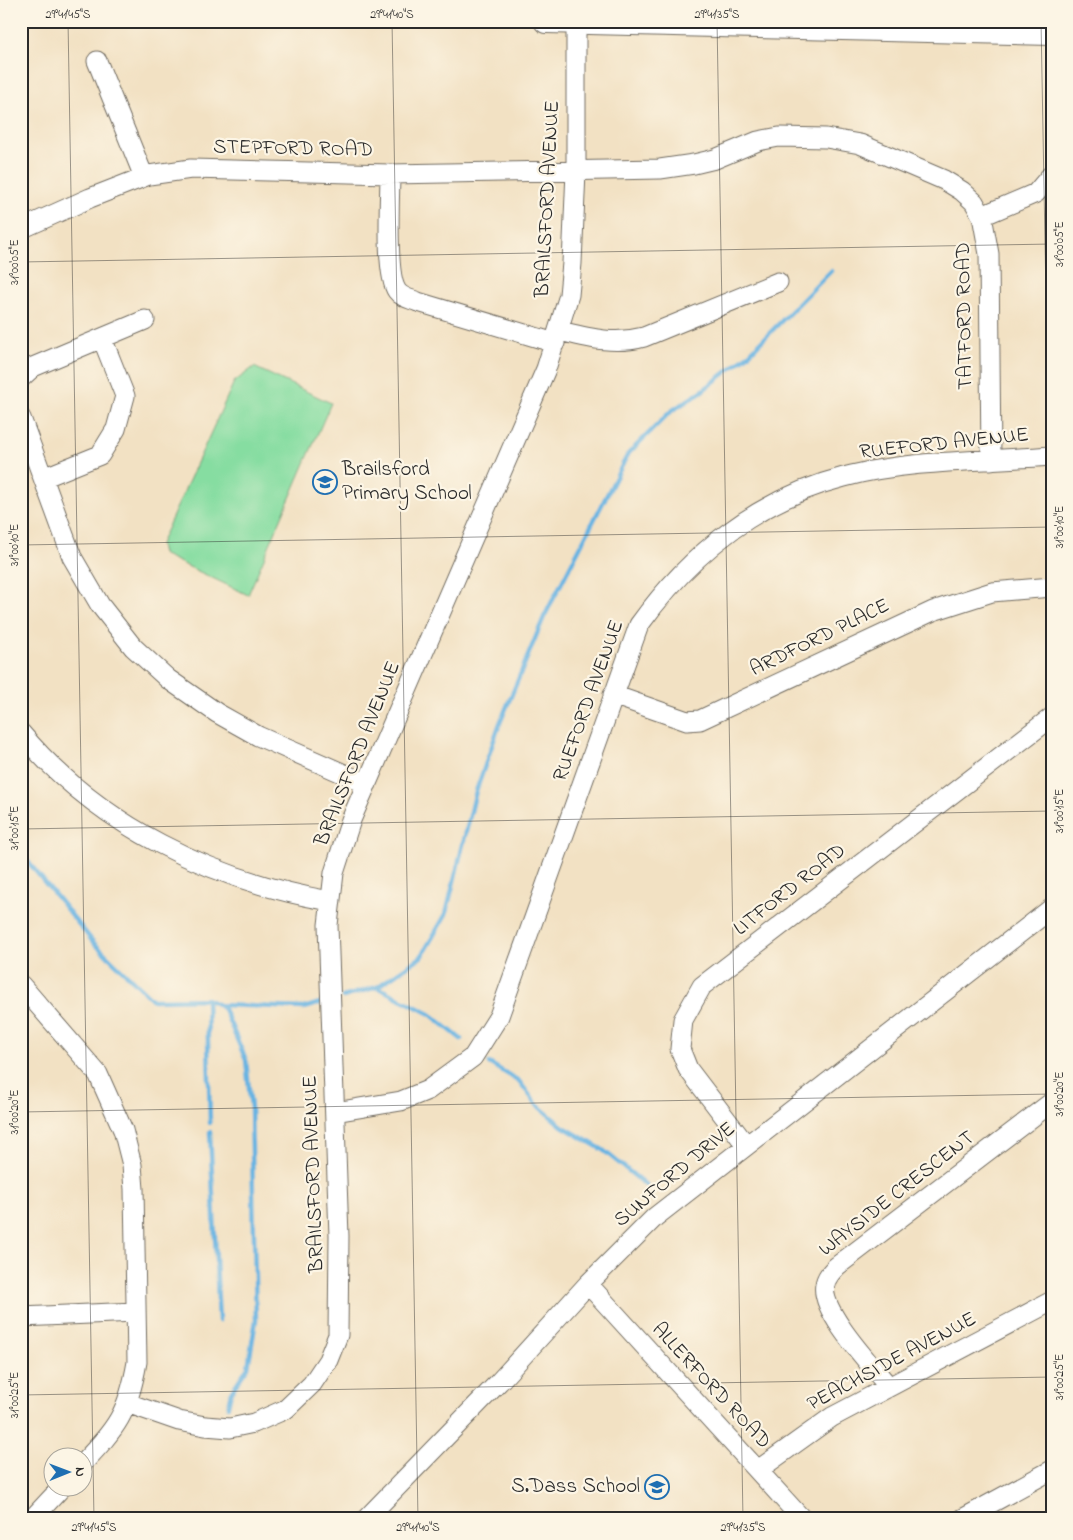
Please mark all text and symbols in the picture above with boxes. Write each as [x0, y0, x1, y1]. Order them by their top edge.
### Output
text: 29°41'45"S [45, 6, 91, 24]
text: 29°41'40"S [370, 6, 414, 24]
text: 29°41'35"S [694, 6, 740, 24]
street label: BRAILSFORD AVENUE [528, 100, 568, 299]
street label: STEPFORD ROAD [213, 133, 373, 165]
text: 31°00'05"E [1051, 221, 1069, 267]
text: 31°00'05"E [6, 239, 24, 285]
street label: TATFORD ROAD [949, 242, 981, 390]
street label: RUEFORD AVENUE [858, 420, 1030, 468]
place label: Brailsford Primary School [341, 455, 472, 511]
school or university icon: Brailsford Primary School [312, 469, 338, 495]
text: 31°00'10"E [1051, 506, 1069, 548]
text: 31°00'10"E [6, 524, 24, 566]
street label: ARDFORD PLACE [745, 591, 895, 685]
street label: RUEFORD AVENUE [546, 616, 632, 786]
street label: BRAILSFORD AVENUE [307, 657, 409, 852]
text: 31°00'15"E [1051, 789, 1069, 833]
text: 31°00'15"E [6, 806, 24, 850]
street label: LITFORD ROAD [727, 836, 853, 944]
text: 31°00'20"E [1051, 1072, 1069, 1116]
street label: BRAILSFORD AVENUE [296, 1075, 332, 1274]
text: 31°00'20"E [6, 1090, 24, 1134]
street label: SUNFORD DRIVE [608, 1115, 742, 1235]
street label: WAYSIDE CRESCENT [813, 1124, 981, 1264]
street label: PEACHSIDE AVENUE [802, 1305, 982, 1419]
street label: ALLERFORD ROAD [644, 1316, 778, 1456]
text: 31°00'25"E [1051, 1354, 1069, 1400]
text: 31°00'25"E [6, 1372, 24, 1418]
north arrow [42, 1448, 92, 1498]
text: N [69, 1467, 90, 1477]
place label: S.Dass School [511, 1472, 640, 1502]
school or university icon: S.Dass School [644, 1474, 670, 1500]
text: 29°41'45"S [71, 1519, 117, 1537]
text: 29°41'40"S [396, 1519, 440, 1537]
text: 29°41'35"S [720, 1519, 766, 1537]

